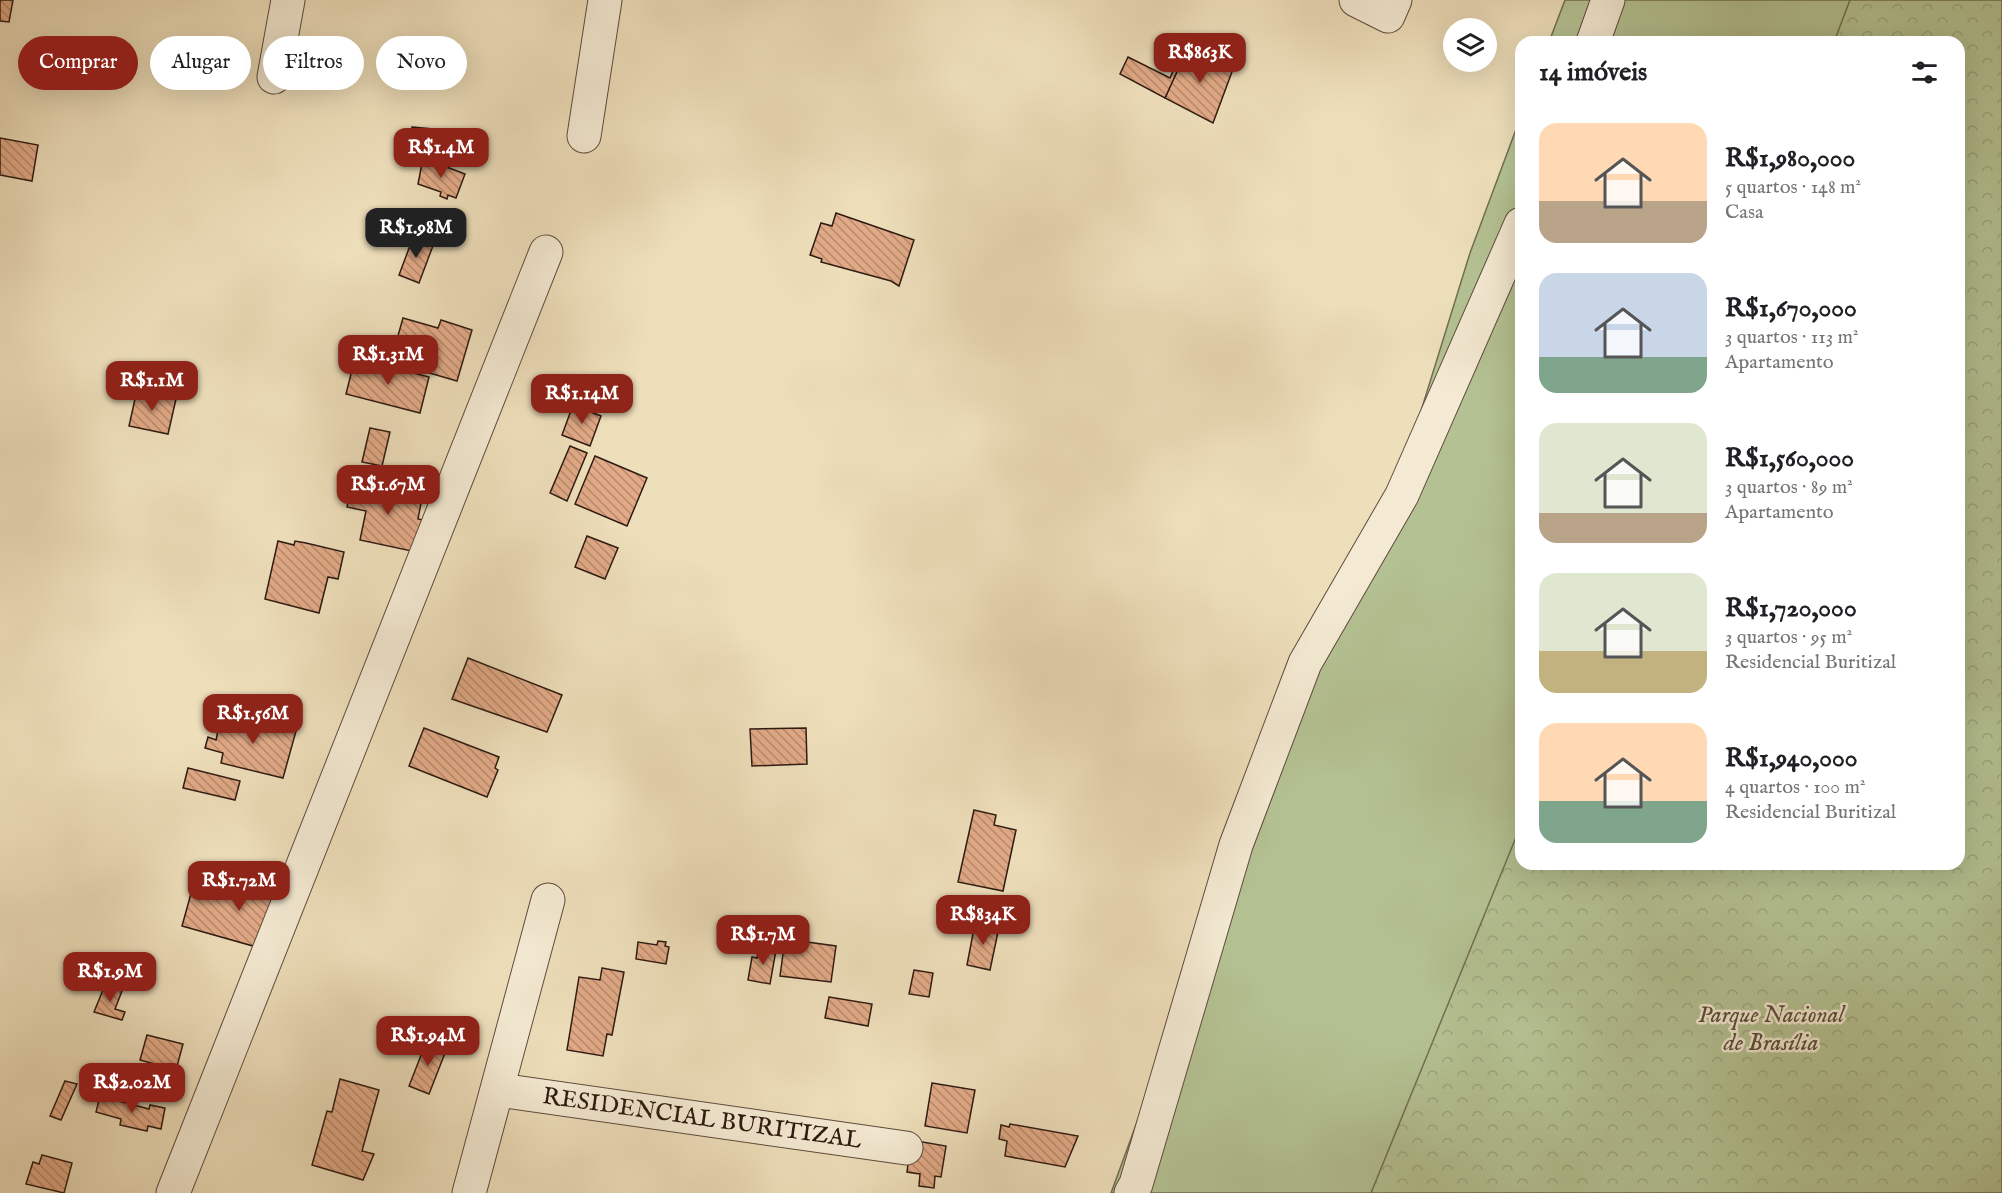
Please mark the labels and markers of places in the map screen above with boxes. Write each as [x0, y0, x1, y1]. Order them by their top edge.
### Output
pin: R$863K [1151, 33, 1249, 84]
pin: R$1.4M [392, 128, 490, 179]
pin: R$1.98M [361, 208, 471, 259]
pin: R$1.31M [333, 335, 443, 386]
pin: R$1.1M [103, 361, 201, 412]
pin: R$1.14M [527, 374, 637, 425]
pin: R$1.67M [333, 465, 443, 516]
pin: R$1.56M [198, 694, 308, 745]
pin: R$1.72M [184, 861, 294, 912]
pin: R$834K [934, 895, 1032, 946]
pin: R$1.7M [714, 915, 812, 966]
pin: R$1.9M [61, 952, 159, 1003]
pin: R$1.94M [373, 1016, 483, 1067]
pin: R$2.02M [77, 1063, 187, 1114]

